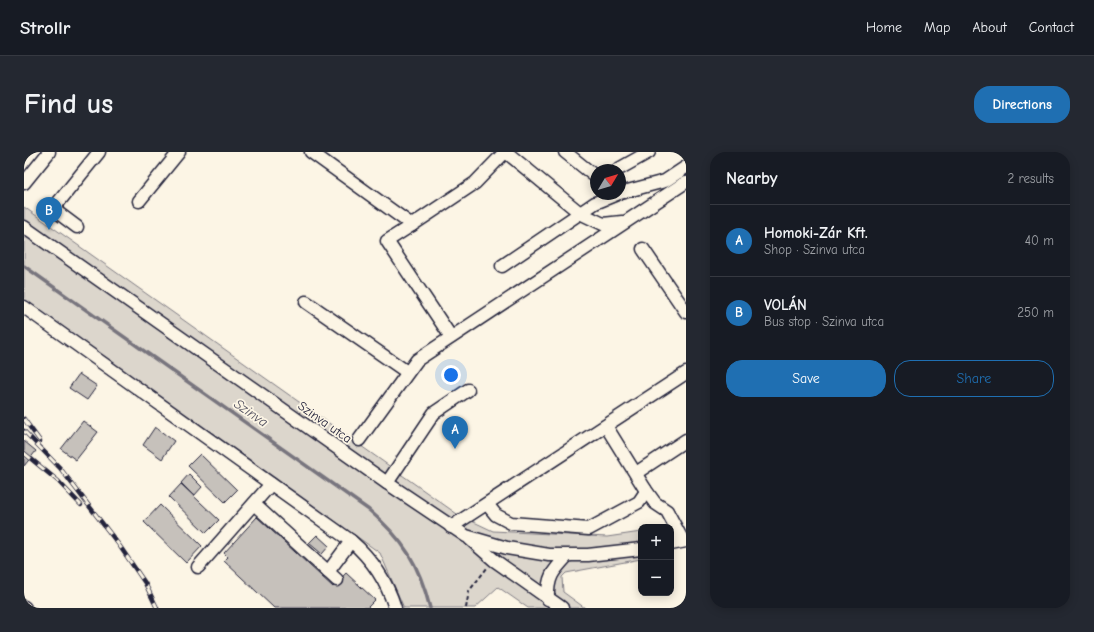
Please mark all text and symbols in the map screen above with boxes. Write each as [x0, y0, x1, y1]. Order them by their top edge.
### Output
text: Strollr [20, 17, 70, 39]
text: Home [866, 19, 902, 36]
text: Map [924, 19, 950, 36]
text: About [972, 19, 1007, 36]
text: Contact [1029, 19, 1074, 36]
button: Directions [974, 86, 1070, 123]
text: Find us [24, 88, 113, 120]
north arrow [590, 164, 626, 200]
text: Nearby [726, 169, 777, 188]
text: 2 results [1007, 171, 1054, 186]
pin: B [36, 197, 62, 230]
text: Homoki-Zár Kft. [764, 224, 868, 242]
text: A [735, 233, 743, 248]
text: 40 m [1025, 233, 1054, 248]
text: Shop · Szinva utca [764, 242, 865, 257]
text: VOLÁN [764, 296, 807, 314]
text: B [735, 305, 743, 320]
text: 250 m [1017, 305, 1054, 320]
text: Bus stop · Szinva utca [764, 314, 884, 329]
button: Save [726, 360, 886, 397]
button: Share [894, 360, 1054, 397]
your location [441, 365, 461, 385]
water label: Szinva [231, 395, 271, 431]
street label: Szinva utca [295, 398, 355, 446]
pin: A [442, 416, 468, 449]
map controls [638, 524, 674, 596]
button: + [638, 524, 674, 560]
button: − [638, 560, 674, 596]

